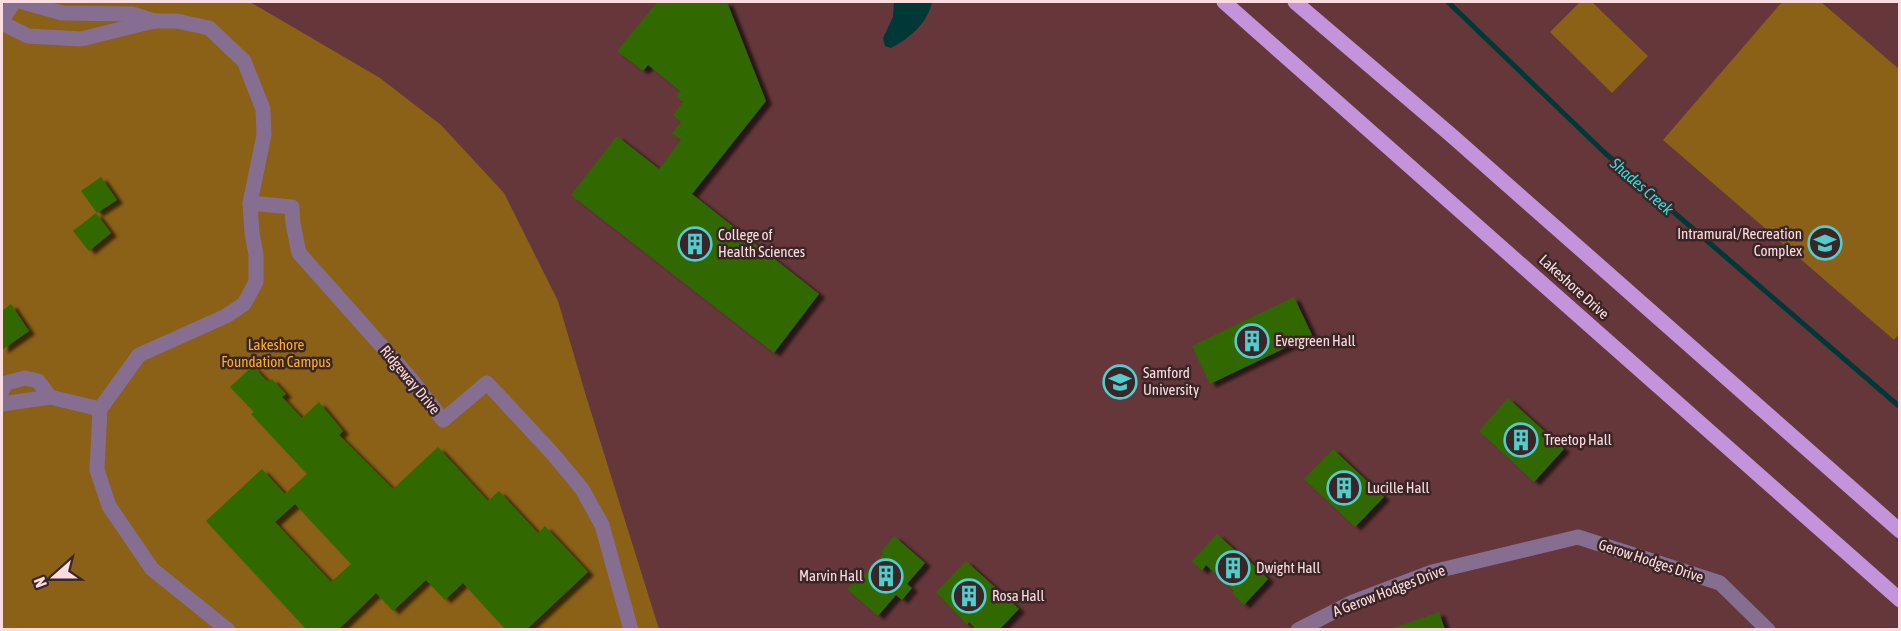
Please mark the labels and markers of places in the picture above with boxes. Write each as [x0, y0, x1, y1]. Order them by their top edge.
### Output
place label: Intramural/Recreation Complex [1677, 225, 1802, 259]
school or university icon: Intramural/Recreation Complex [1807, 225, 1843, 261]
building icon: College of Health Sciences [677, 226, 713, 262]
place label: College of Health Sciences [718, 226, 805, 260]
building icon: Evergreen Hall [1234, 323, 1270, 359]
place label: Evergreen Hall [1275, 332, 1356, 349]
school or university icon: Samford University [1102, 364, 1138, 400]
place label: Samford University [1143, 364, 1199, 398]
building icon: Treetop Hall [1503, 422, 1539, 458]
place label: Treetop Hall [1544, 431, 1612, 448]
building icon: Lucille Hall [1326, 470, 1362, 506]
place label: Lucille Hall [1367, 479, 1429, 496]
building icon: Dwight Hall [1215, 550, 1251, 586]
building icon: Marvin Hall [868, 558, 904, 594]
place label: Dwight Hall [1256, 559, 1321, 576]
place label: Marvin Hall [799, 567, 863, 584]
building icon: Rosa Hall [951, 578, 987, 614]
place label: Rosa Hall [992, 587, 1045, 604]

